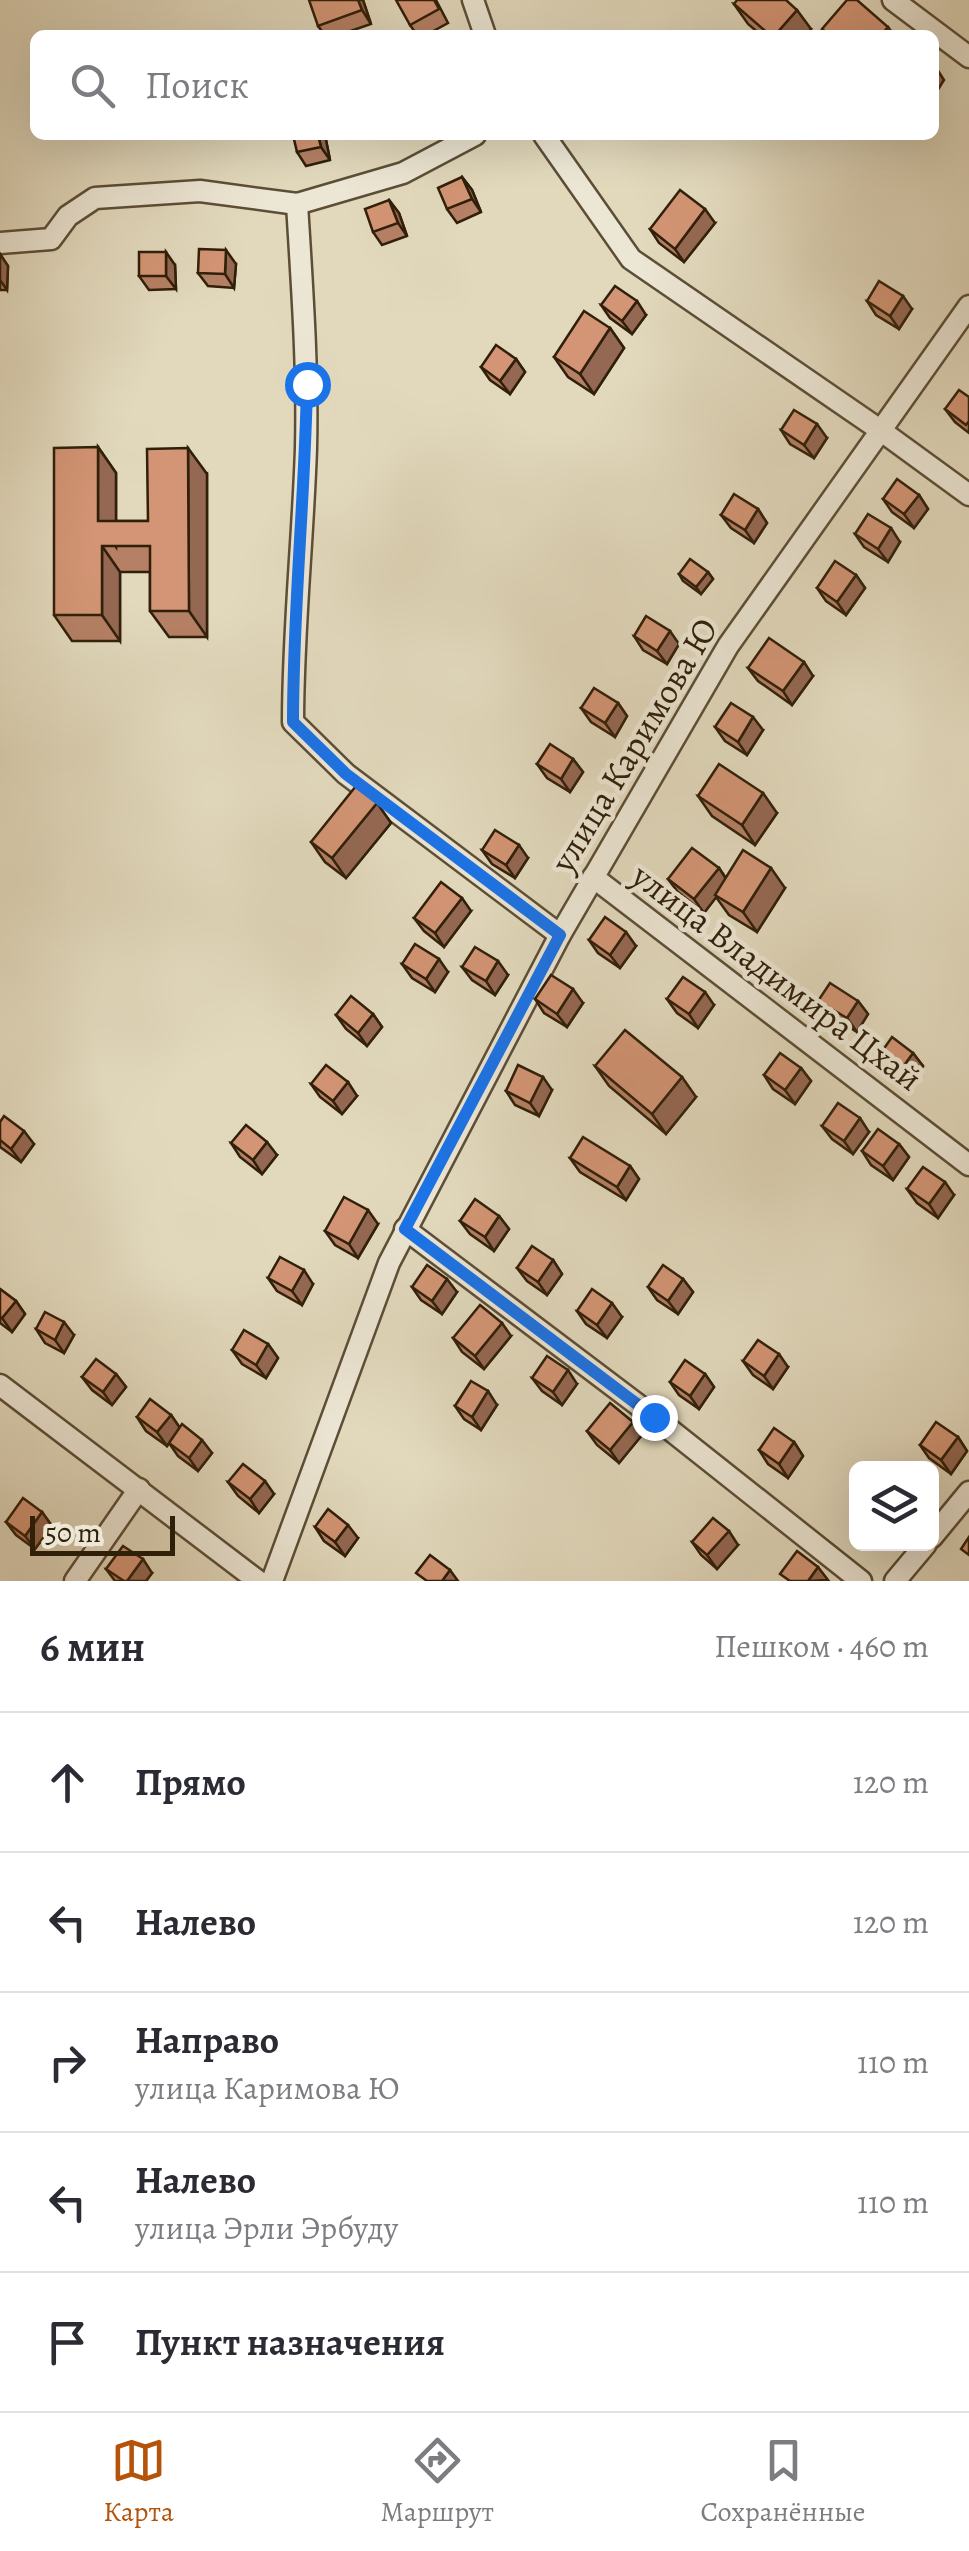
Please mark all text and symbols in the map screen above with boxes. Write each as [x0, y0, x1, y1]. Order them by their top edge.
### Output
search box [30, 30, 939, 140]
icon: search [65, 58, 120, 113]
text: Поиск [145, 59, 249, 111]
route start [285, 362, 331, 408]
street label: улица Каримова Ю [538, 609, 729, 882]
street label: улица Владимира Цхай [621, 851, 932, 1102]
route end [632, 1395, 678, 1441]
map controls [849, 1461, 939, 1551]
button: layers [849, 1461, 939, 1551]
scale bar [30, 1511, 175, 1556]
text: 50 m [45, 1514, 101, 1552]
text: 6 мин [40, 1618, 145, 1675]
text: Пешком · 460 m [714, 1624, 929, 1668]
icon: ahead [40, 1755, 95, 1810]
text: Прямо [135, 1756, 246, 1808]
text: 120 m [853, 1760, 929, 1804]
icon: left [40, 1895, 95, 1950]
text: Налево [135, 1896, 256, 1948]
text: 120 m [853, 1900, 929, 1944]
text: Направо [135, 2014, 279, 2066]
icon: right [40, 2035, 95, 2090]
text: 110 m [857, 2040, 929, 2084]
text: улица Каримова Ю [135, 2066, 399, 2110]
text: Налево [135, 2154, 256, 2206]
icon: left [40, 2175, 95, 2230]
text: 110 m [857, 2180, 929, 2224]
text: улица Эрли Эрбуду [135, 2206, 398, 2250]
icon: arrive [40, 2315, 95, 2370]
text: Пункт назначения [135, 2316, 445, 2368]
tab: Карта [103, 2433, 174, 2531]
tab: Маршрут [381, 2433, 494, 2531]
tab: Сохранённые [701, 2433, 866, 2531]

